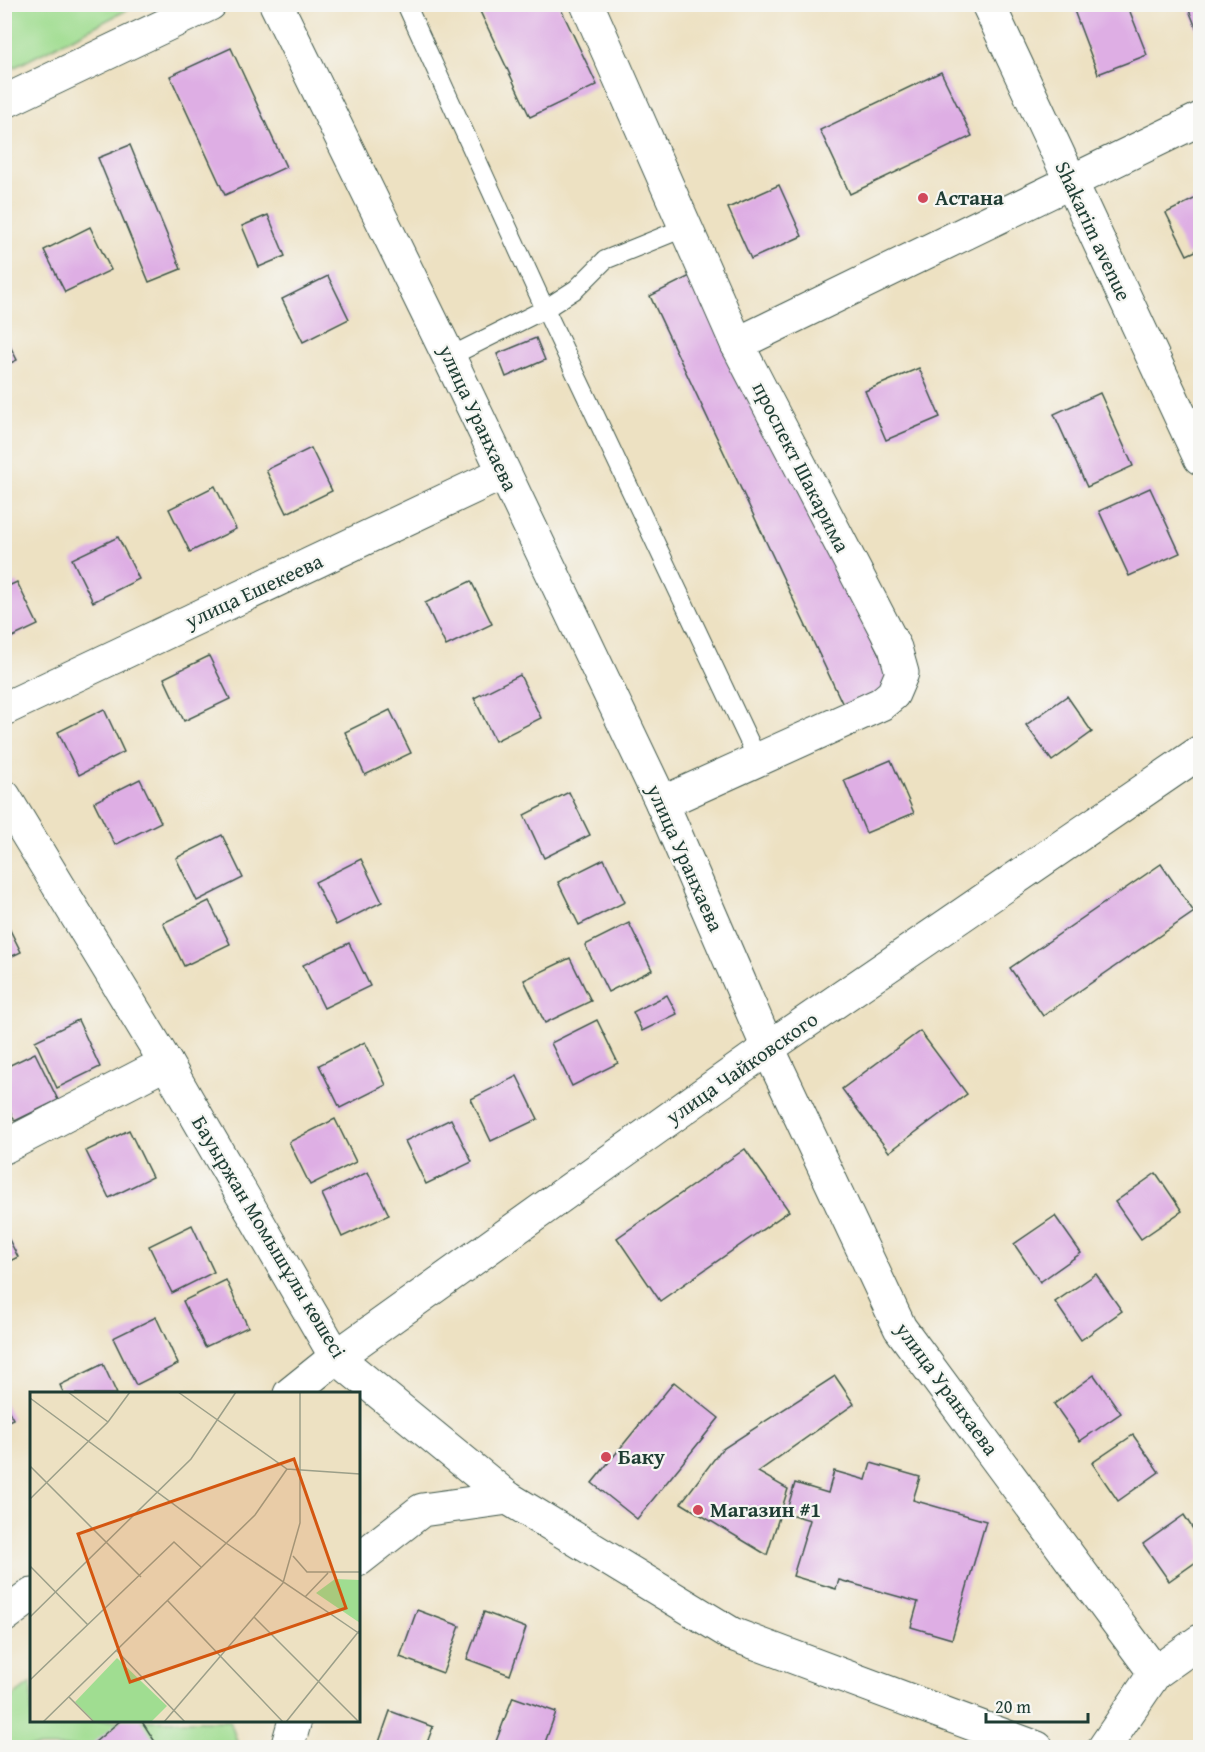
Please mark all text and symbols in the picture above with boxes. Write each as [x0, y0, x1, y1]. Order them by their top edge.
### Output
street label: Shakarim avenue [1047, 156, 1140, 306]
place label: Астана [935, 182, 1004, 213]
marker: Астана [916, 191, 930, 205]
street label: улица Уранхаева [431, 339, 526, 496]
street label: проспект Шакарима [745, 376, 858, 558]
street label: улица Ешекеева [179, 545, 328, 636]
street label: улица Уранхаева [639, 778, 732, 936]
street label: улица Чайковского [659, 1004, 824, 1132]
street label: Бауыржан Момышұлы көшесі [184, 1110, 354, 1364]
street label: улица Уранхаева [888, 1315, 1006, 1462]
inset map [30, 1392, 360, 1722]
place label: Баку [618, 1441, 665, 1472]
marker: Баку [599, 1450, 613, 1464]
place label: Магазин #1 [710, 1494, 821, 1525]
marker: Магазин #1 [691, 1503, 705, 1517]
scale bar [986, 1686, 1088, 1724]
text: 20 m [995, 1693, 1031, 1720]

